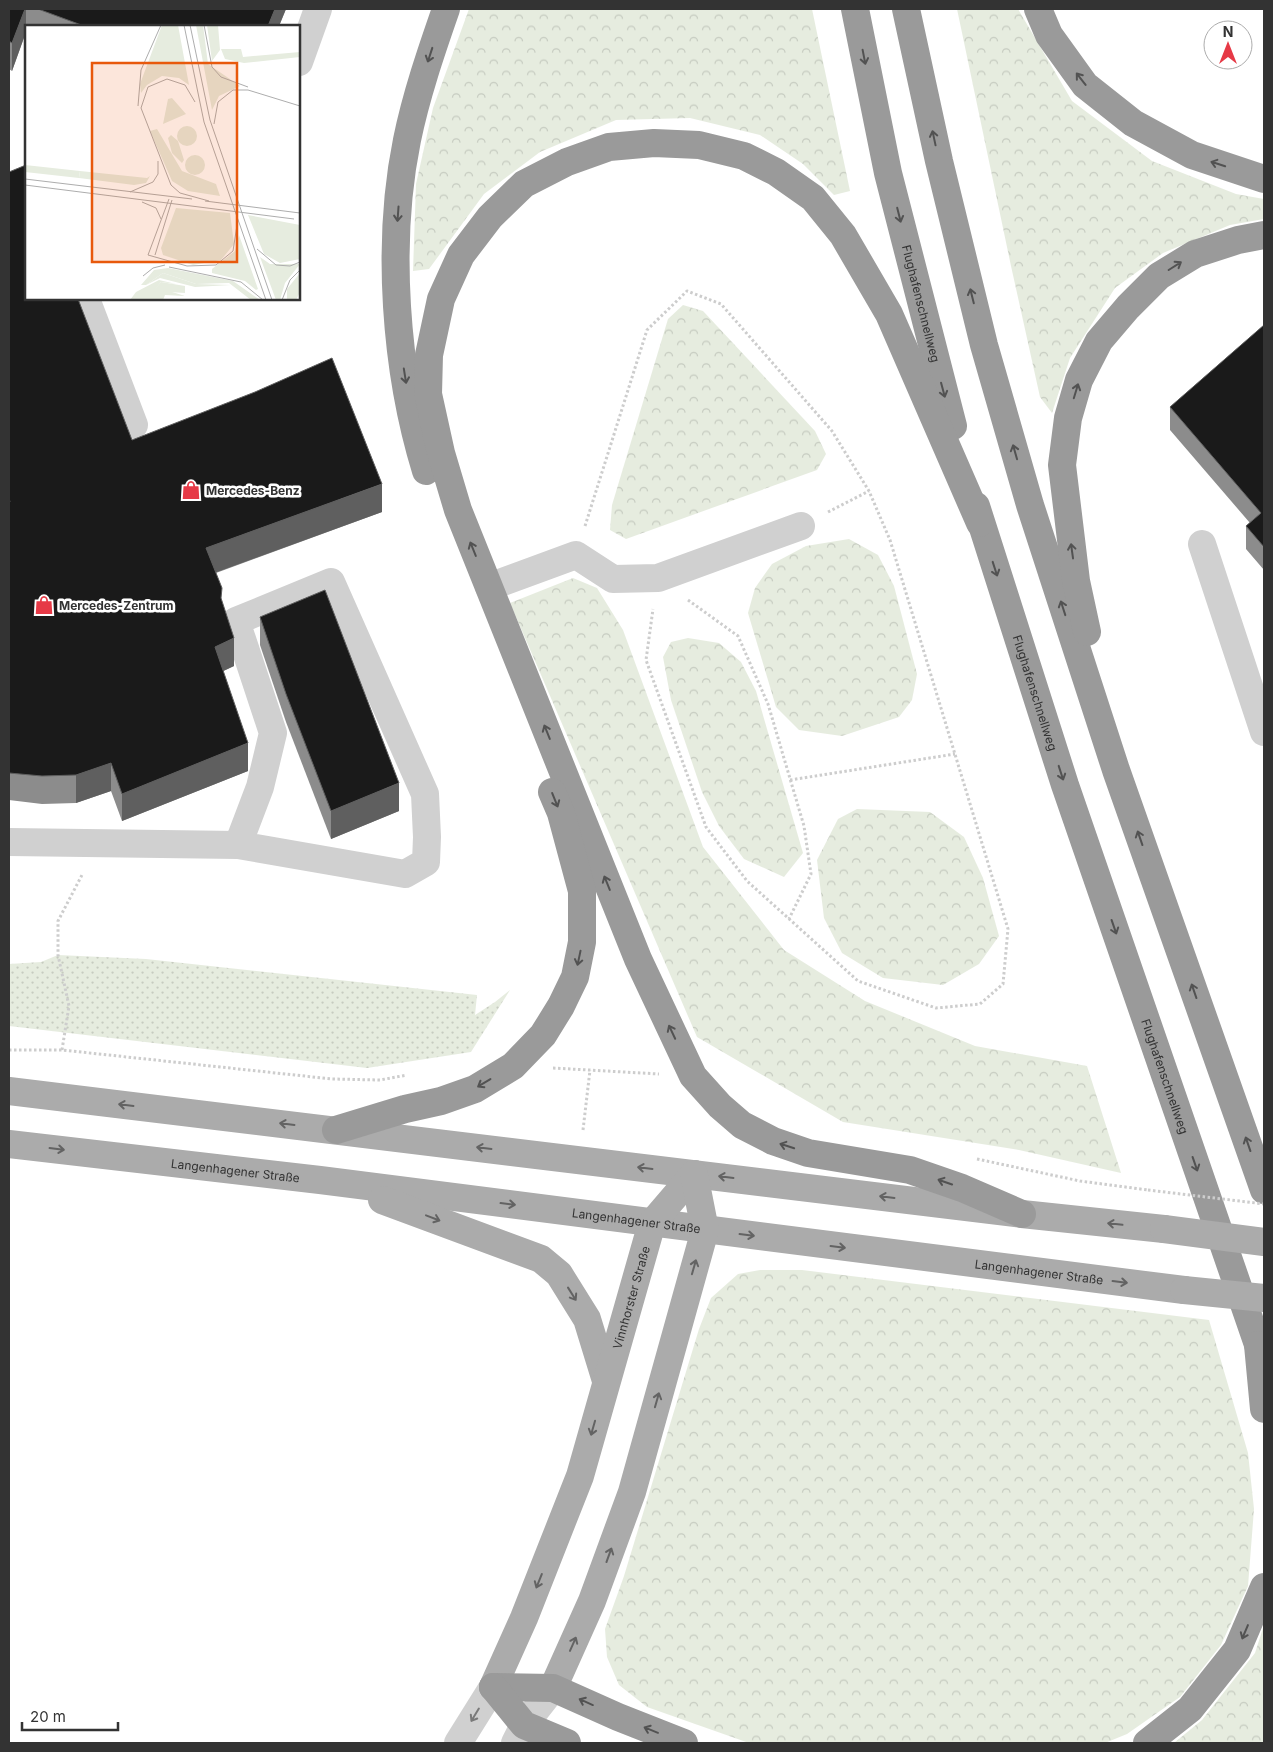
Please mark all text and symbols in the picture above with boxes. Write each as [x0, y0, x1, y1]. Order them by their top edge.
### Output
north arrow [1203, 20, 1253, 70]
text: N [1223, 23, 1233, 40]
inset map [25, 25, 300, 300]
one-way arrow [425, 47, 435, 63]
one-way arrow [860, 48, 870, 64]
one-way arrow [1076, 73, 1087, 86]
one-way arrow [929, 130, 938, 146]
one-way arrow [1211, 159, 1226, 168]
one-way arrow [393, 205, 402, 221]
one-way arrow [894, 207, 904, 223]
street label: Flughafenschnellweg [899, 243, 944, 364]
one-way arrow [1168, 260, 1182, 270]
one-way arrow [967, 288, 976, 304]
one-way arrow [401, 367, 411, 383]
one-way arrow [939, 381, 949, 397]
one-way arrow [1072, 383, 1082, 399]
one-way arrow [1009, 445, 1019, 461]
shop icon: Mercedes-Benz [180, 479, 202, 501]
place label: Mercedes-Benz [206, 483, 300, 498]
one-way arrow [468, 542, 477, 557]
one-way arrow [1067, 543, 1077, 559]
one-way arrow [991, 561, 1000, 576]
shop icon: Mercedes-Zentrum [33, 594, 55, 616]
place label: Mercedes-Zentrum [59, 598, 174, 613]
one-way arrow [1058, 600, 1067, 616]
street label: Flughafenschnellweg [1010, 633, 1061, 753]
one-way arrow [542, 725, 551, 740]
one-way arrow [1057, 765, 1067, 781]
one-way arrow [551, 792, 560, 807]
one-way arrow [1135, 830, 1144, 846]
one-way arrow [602, 876, 612, 891]
one-way arrow [1110, 919, 1119, 934]
one-way arrow [574, 949, 583, 965]
one-way arrow [1189, 984, 1198, 999]
street label: Flughafenschnellweg [1139, 1017, 1192, 1136]
one-way arrow [667, 1025, 676, 1040]
one-way arrow [478, 1079, 492, 1089]
one-way arrow [118, 1100, 134, 1110]
one-way arrow [279, 1119, 295, 1129]
one-way arrow [1243, 1137, 1252, 1152]
one-way arrow [780, 1141, 795, 1150]
one-way arrow [476, 1143, 492, 1153]
one-way arrow [49, 1144, 65, 1154]
street label: Langenhagener Straße [170, 1155, 301, 1185]
one-way arrow [1191, 1155, 1201, 1171]
one-way arrow [638, 1163, 654, 1173]
one-way arrow [718, 1172, 734, 1182]
one-way arrow [937, 1177, 953, 1186]
one-way arrow [879, 1192, 895, 1202]
one-way arrow [499, 1200, 515, 1210]
street label: Langenhagener Straße [571, 1205, 702, 1236]
one-way arrow [425, 1214, 440, 1223]
one-way arrow [1108, 1219, 1124, 1229]
one-way arrow [739, 1230, 755, 1240]
one-way arrow [829, 1242, 845, 1252]
street label: Vinnhorster Straße [609, 1244, 653, 1351]
street label: Langenhagener Straße [974, 1256, 1104, 1287]
one-way arrow [690, 1260, 700, 1276]
one-way arrow [1112, 1277, 1128, 1287]
one-way arrow [567, 1286, 577, 1300]
one-way arrow [653, 1393, 663, 1409]
one-way arrow [588, 1420, 597, 1436]
one-way arrow [605, 1548, 614, 1564]
one-way arrow [534, 1573, 543, 1588]
one-way arrow [1240, 1624, 1250, 1639]
one-way arrow [568, 1637, 578, 1652]
one-way arrow [579, 1697, 594, 1707]
scale bar [22, 1700, 119, 1732]
text: 20 m [30, 1707, 66, 1726]
one-way arrow [470, 1707, 480, 1721]
one-way arrow [644, 1725, 659, 1734]

